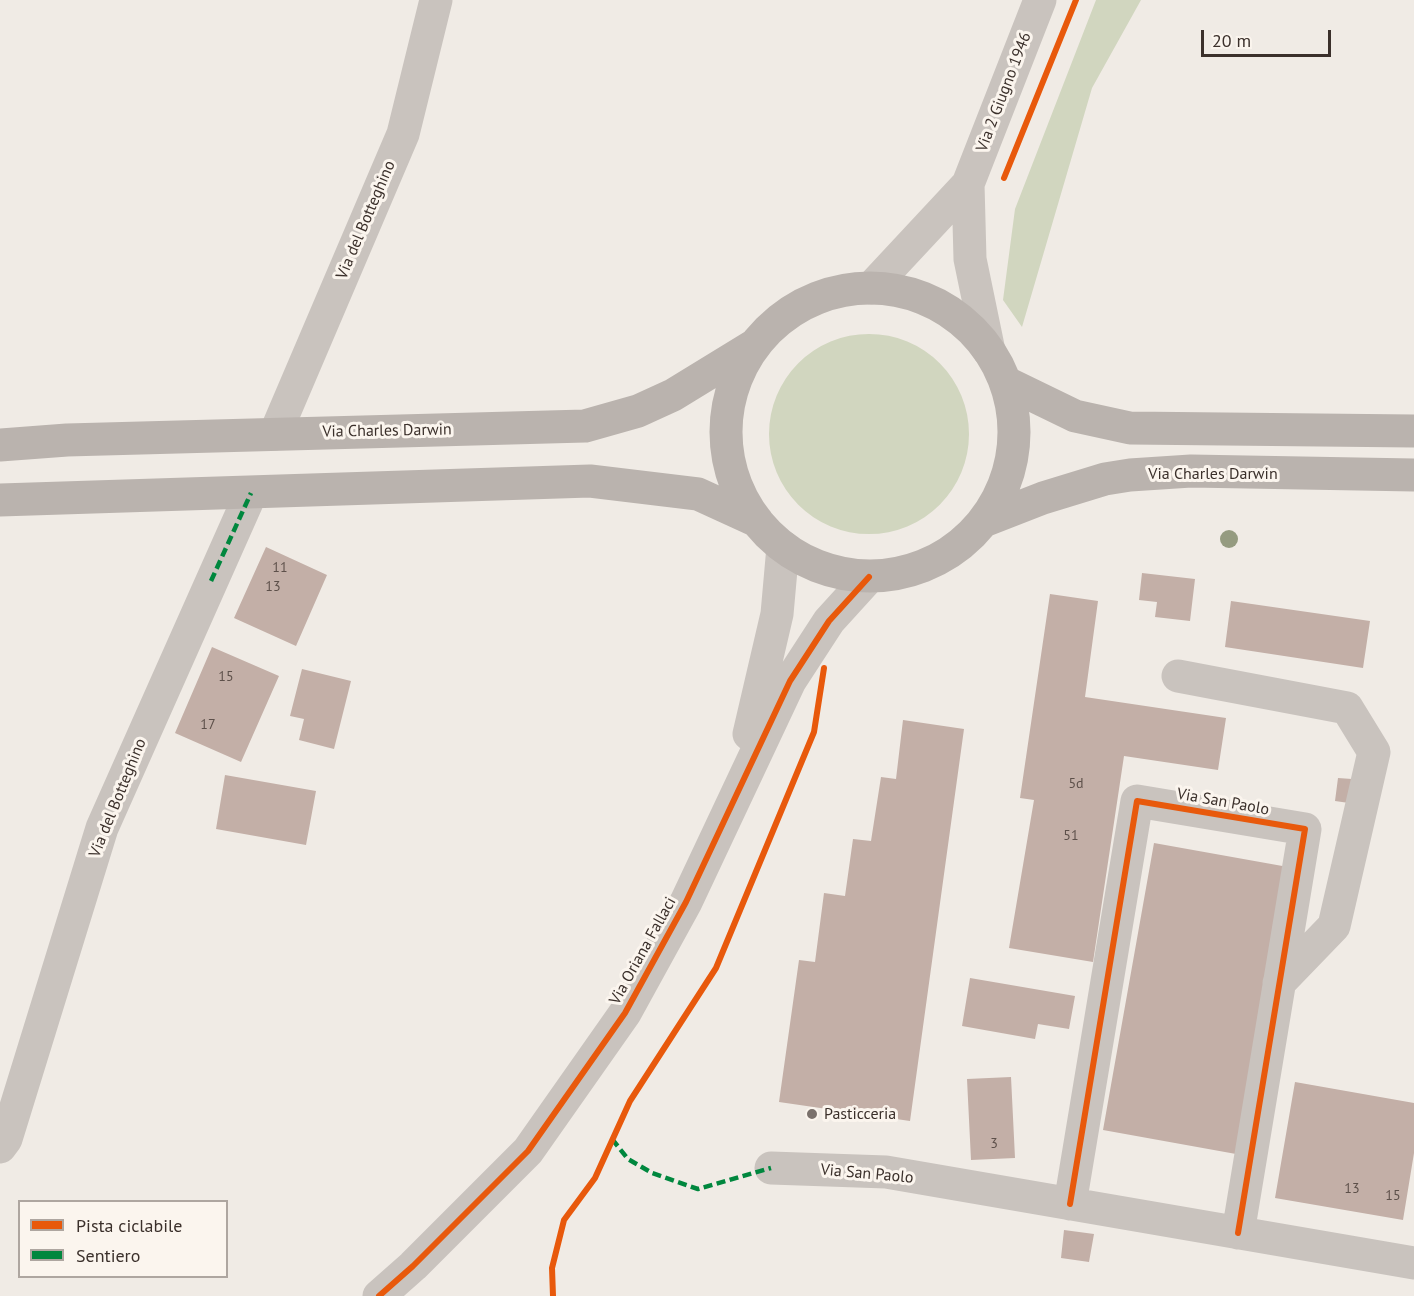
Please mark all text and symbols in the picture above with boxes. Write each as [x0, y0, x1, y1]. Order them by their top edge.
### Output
scale bar [1204, 18, 1334, 56]
text: 20 m [1212, 29, 1251, 52]
street label: Via 2 Giugno 1946 [972, 30, 1036, 154]
street label: Via del Botteghino [332, 158, 400, 282]
street label: Via Charles Darwin [322, 420, 452, 442]
street label: Via Charles Darwin [1148, 464, 1278, 484]
house number: 11 [272, 560, 288, 576]
house number: 13 [265, 579, 281, 595]
house number: 15 [218, 669, 234, 685]
house number: 17 [200, 717, 216, 733]
street label: Via del Botteghino [85, 736, 151, 860]
house number: 5d [1068, 776, 1084, 792]
street label: Via San Paolo [1175, 784, 1271, 820]
house number: 51 [1063, 828, 1079, 844]
street label: Via Oriana Fallaci [605, 894, 681, 1008]
place label: Pasticceria [824, 1104, 896, 1124]
marker: Pasticceria [805, 1107, 819, 1121]
house number: 3 [990, 1136, 998, 1152]
street label: Via San Paolo [820, 1160, 914, 1188]
house number: 13 [1344, 1181, 1360, 1197]
house number: 15 [1385, 1188, 1401, 1204]
legend [18, 1200, 228, 1278]
text: Pista ciclabile [76, 1214, 183, 1237]
text: Sentiero [76, 1244, 140, 1267]

